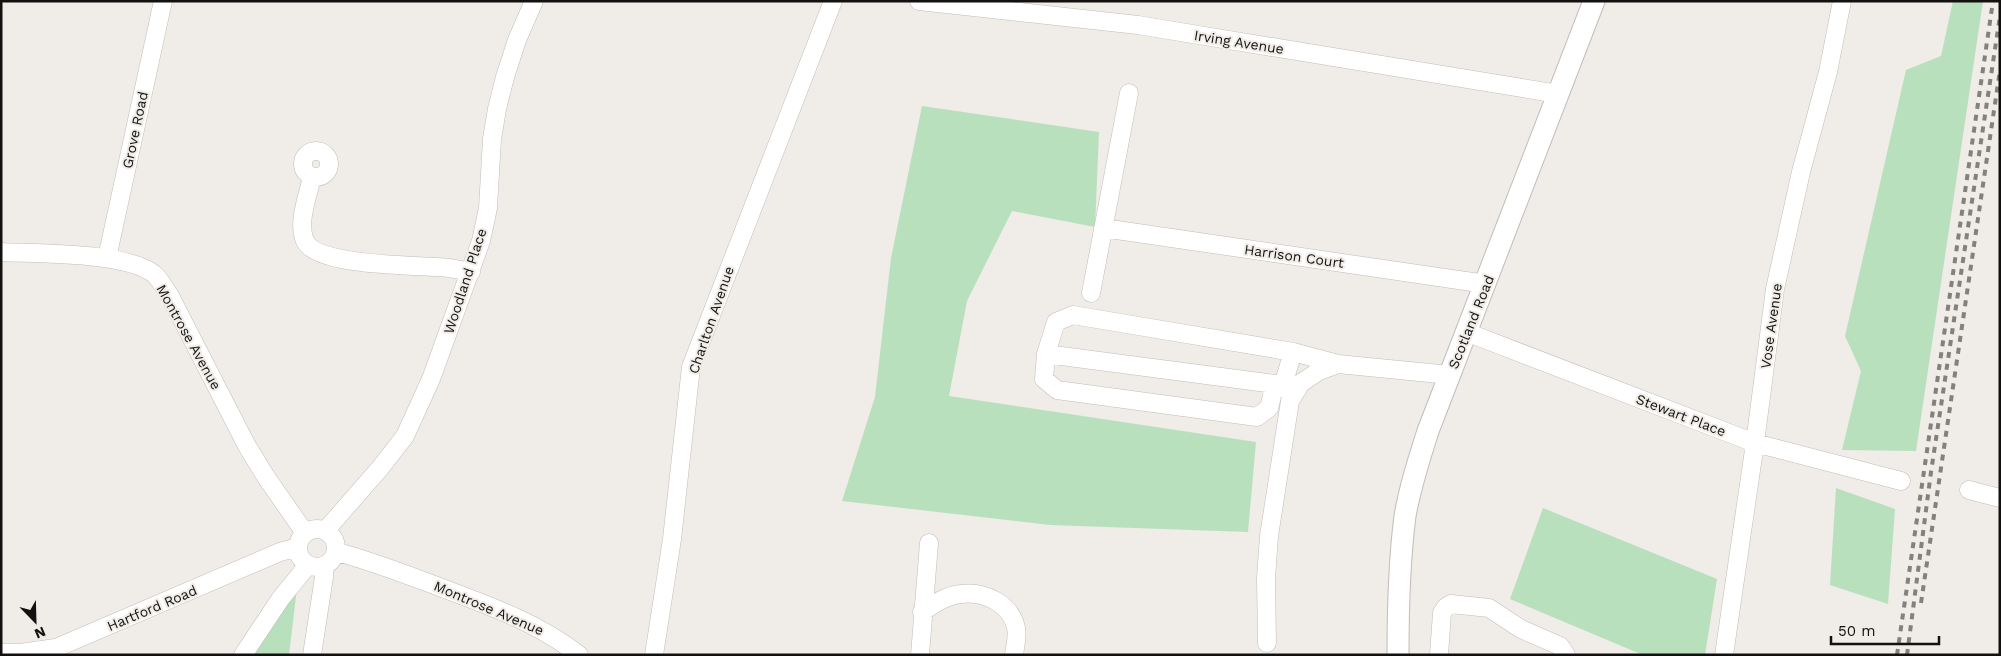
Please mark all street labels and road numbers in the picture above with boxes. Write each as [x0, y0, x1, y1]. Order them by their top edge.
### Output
street label: Irving Avenue [1193, 27, 1285, 57]
street label: Grove Road [119, 90, 151, 170]
street label: Woodland Place [440, 226, 490, 336]
street label: Harrison Court [1243, 241, 1345, 271]
street label: Charlton Avenue [685, 264, 737, 376]
street label: Scotland Road [1445, 273, 1497, 371]
street label: Montrose Avenue [153, 282, 225, 392]
street label: Vose Avenue [1757, 282, 1785, 370]
street label: Stewart Place [1634, 391, 1728, 439]
street label: Montrose Avenue [432, 578, 546, 638]
street label: Hartford Road [105, 582, 199, 634]

